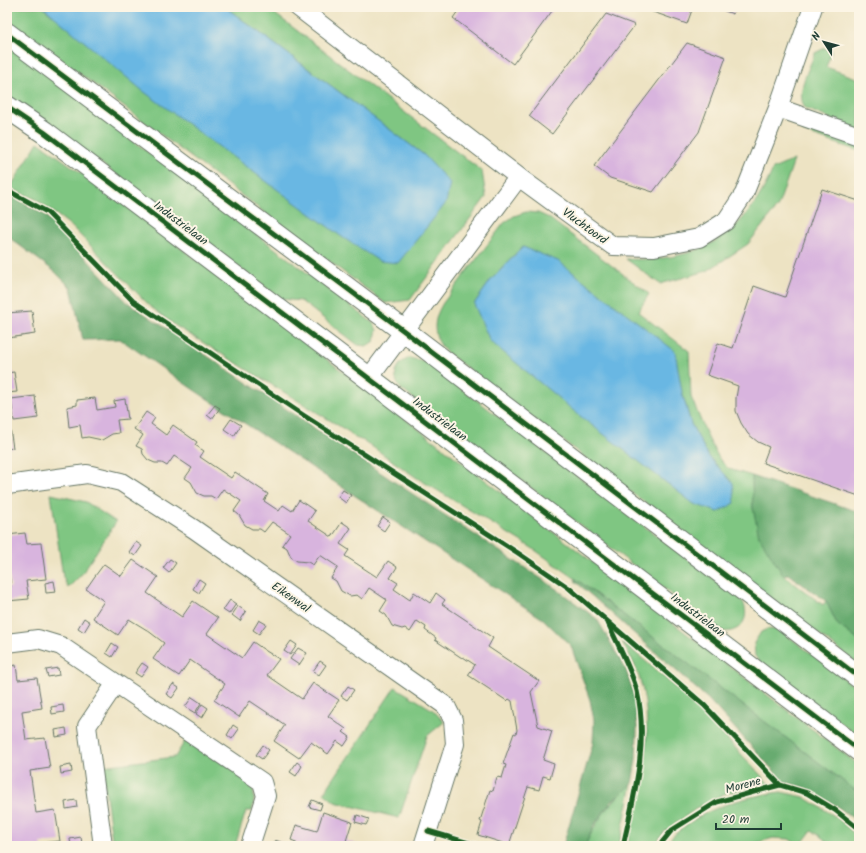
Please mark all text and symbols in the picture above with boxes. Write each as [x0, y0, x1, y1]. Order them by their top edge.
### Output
north arrow [804, 22, 844, 62]
text: N [807, 29, 826, 45]
street label: Industrielaan [149, 196, 212, 250]
street label: Vluchtoord [558, 203, 612, 250]
street label: Industrielaan [408, 392, 471, 446]
street label: Eikenwal [267, 577, 314, 618]
street label: Industrielaan [666, 588, 729, 642]
street label: Morene [723, 771, 764, 799]
scale bar [716, 805, 781, 831]
text: 20 m [722, 810, 750, 829]

